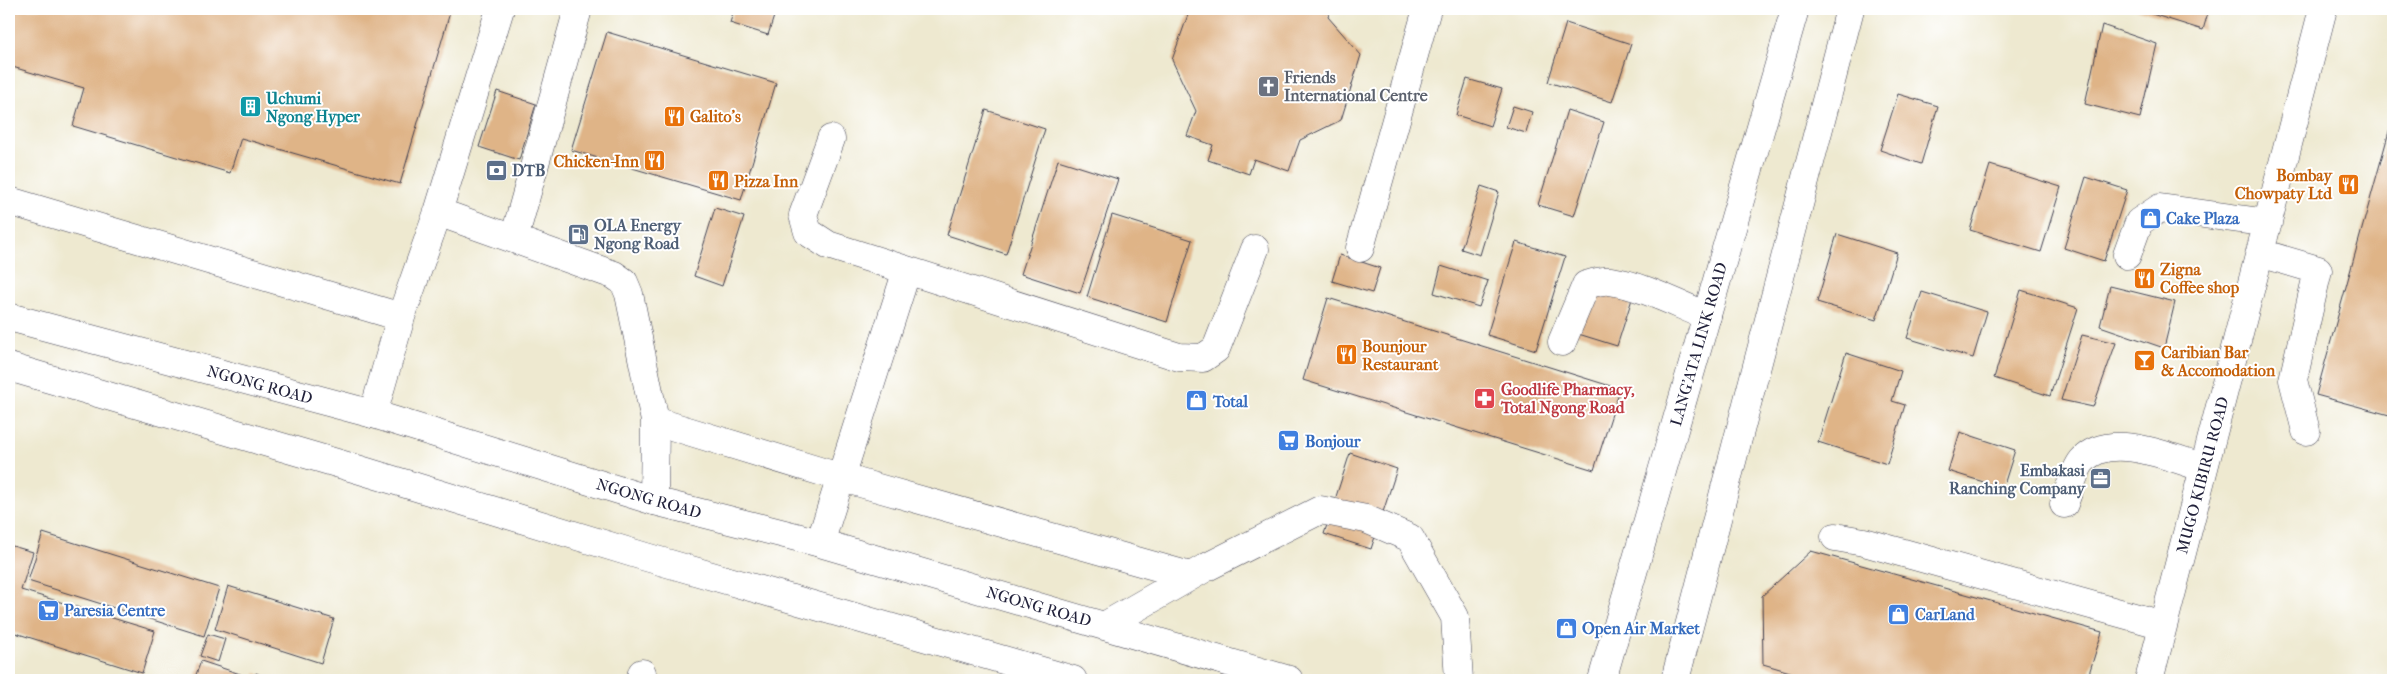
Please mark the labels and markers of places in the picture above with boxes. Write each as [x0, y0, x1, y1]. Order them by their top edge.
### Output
place label: Friends International Centre [1283, 68, 1428, 105]
church icon: Friends International Centre [1256, 74, 1280, 98]
place label: Uchumi Ngong Hyper [265, 89, 361, 127]
building icon: Uchumi Ngong Hyper [238, 95, 262, 119]
restaurant icon: Galito's [662, 104, 686, 128]
place label: Galito's [690, 107, 741, 126]
restaurant icon: Chicken-Inn [643, 149, 667, 173]
place label: Chicken-Inn [553, 152, 640, 171]
bank icon: DTB [484, 158, 508, 182]
place label: DTB [512, 161, 545, 180]
place label: Bombay Chowpaty Ltd [2235, 166, 2333, 204]
restaurant icon: Pizza Inn [706, 169, 730, 193]
place label: Pizza Inn [734, 172, 799, 191]
restaurant icon: Bombay Chowpaty Ltd [2336, 172, 2360, 196]
shop icon: Cake Plaza [2138, 206, 2162, 230]
place label: Cake Plaza [2166, 209, 2240, 228]
place label: OLA Energy Ngong Road [594, 216, 682, 254]
fuel station icon: OLA Energy Ngong Road [566, 222, 590, 246]
place label: Zigna Coffee shop [2160, 260, 2239, 298]
restaurant icon: Zigna Coffee shop [2132, 266, 2156, 290]
place label: Bounjour Restaurant [1362, 337, 1439, 374]
restaurant icon: Bounjour Restaurant [1334, 343, 1358, 367]
place label: Caribian Bar & Accomodation [2161, 343, 2276, 380]
bar icon: Caribian Bar & Accomodation [2133, 349, 2157, 373]
place label: Goodlife Pharmacy, Total Ngong Road [1500, 380, 1634, 418]
pharmacy icon: Goodlife Pharmacy, Total Ngong Road [1473, 386, 1497, 410]
shop icon: Total [1185, 389, 1209, 413]
place label: Total [1212, 392, 1248, 411]
supermarket icon: Bonjour [1277, 429, 1301, 453]
place label: Bonjour [1305, 432, 1362, 451]
place label: Embakasi Ranching Company [1949, 461, 2086, 499]
office icon: Embakasi Ranching Company [2089, 467, 2113, 491]
supermarket icon: Paresia Centre [36, 598, 60, 622]
place label: Paresia Centre [64, 601, 165, 620]
shop icon: CarLand [1887, 602, 1911, 626]
place label: CarLand [1915, 605, 1976, 624]
shop icon: Open Air Market [1554, 616, 1578, 640]
place label: Open Air Market [1582, 619, 1700, 639]

